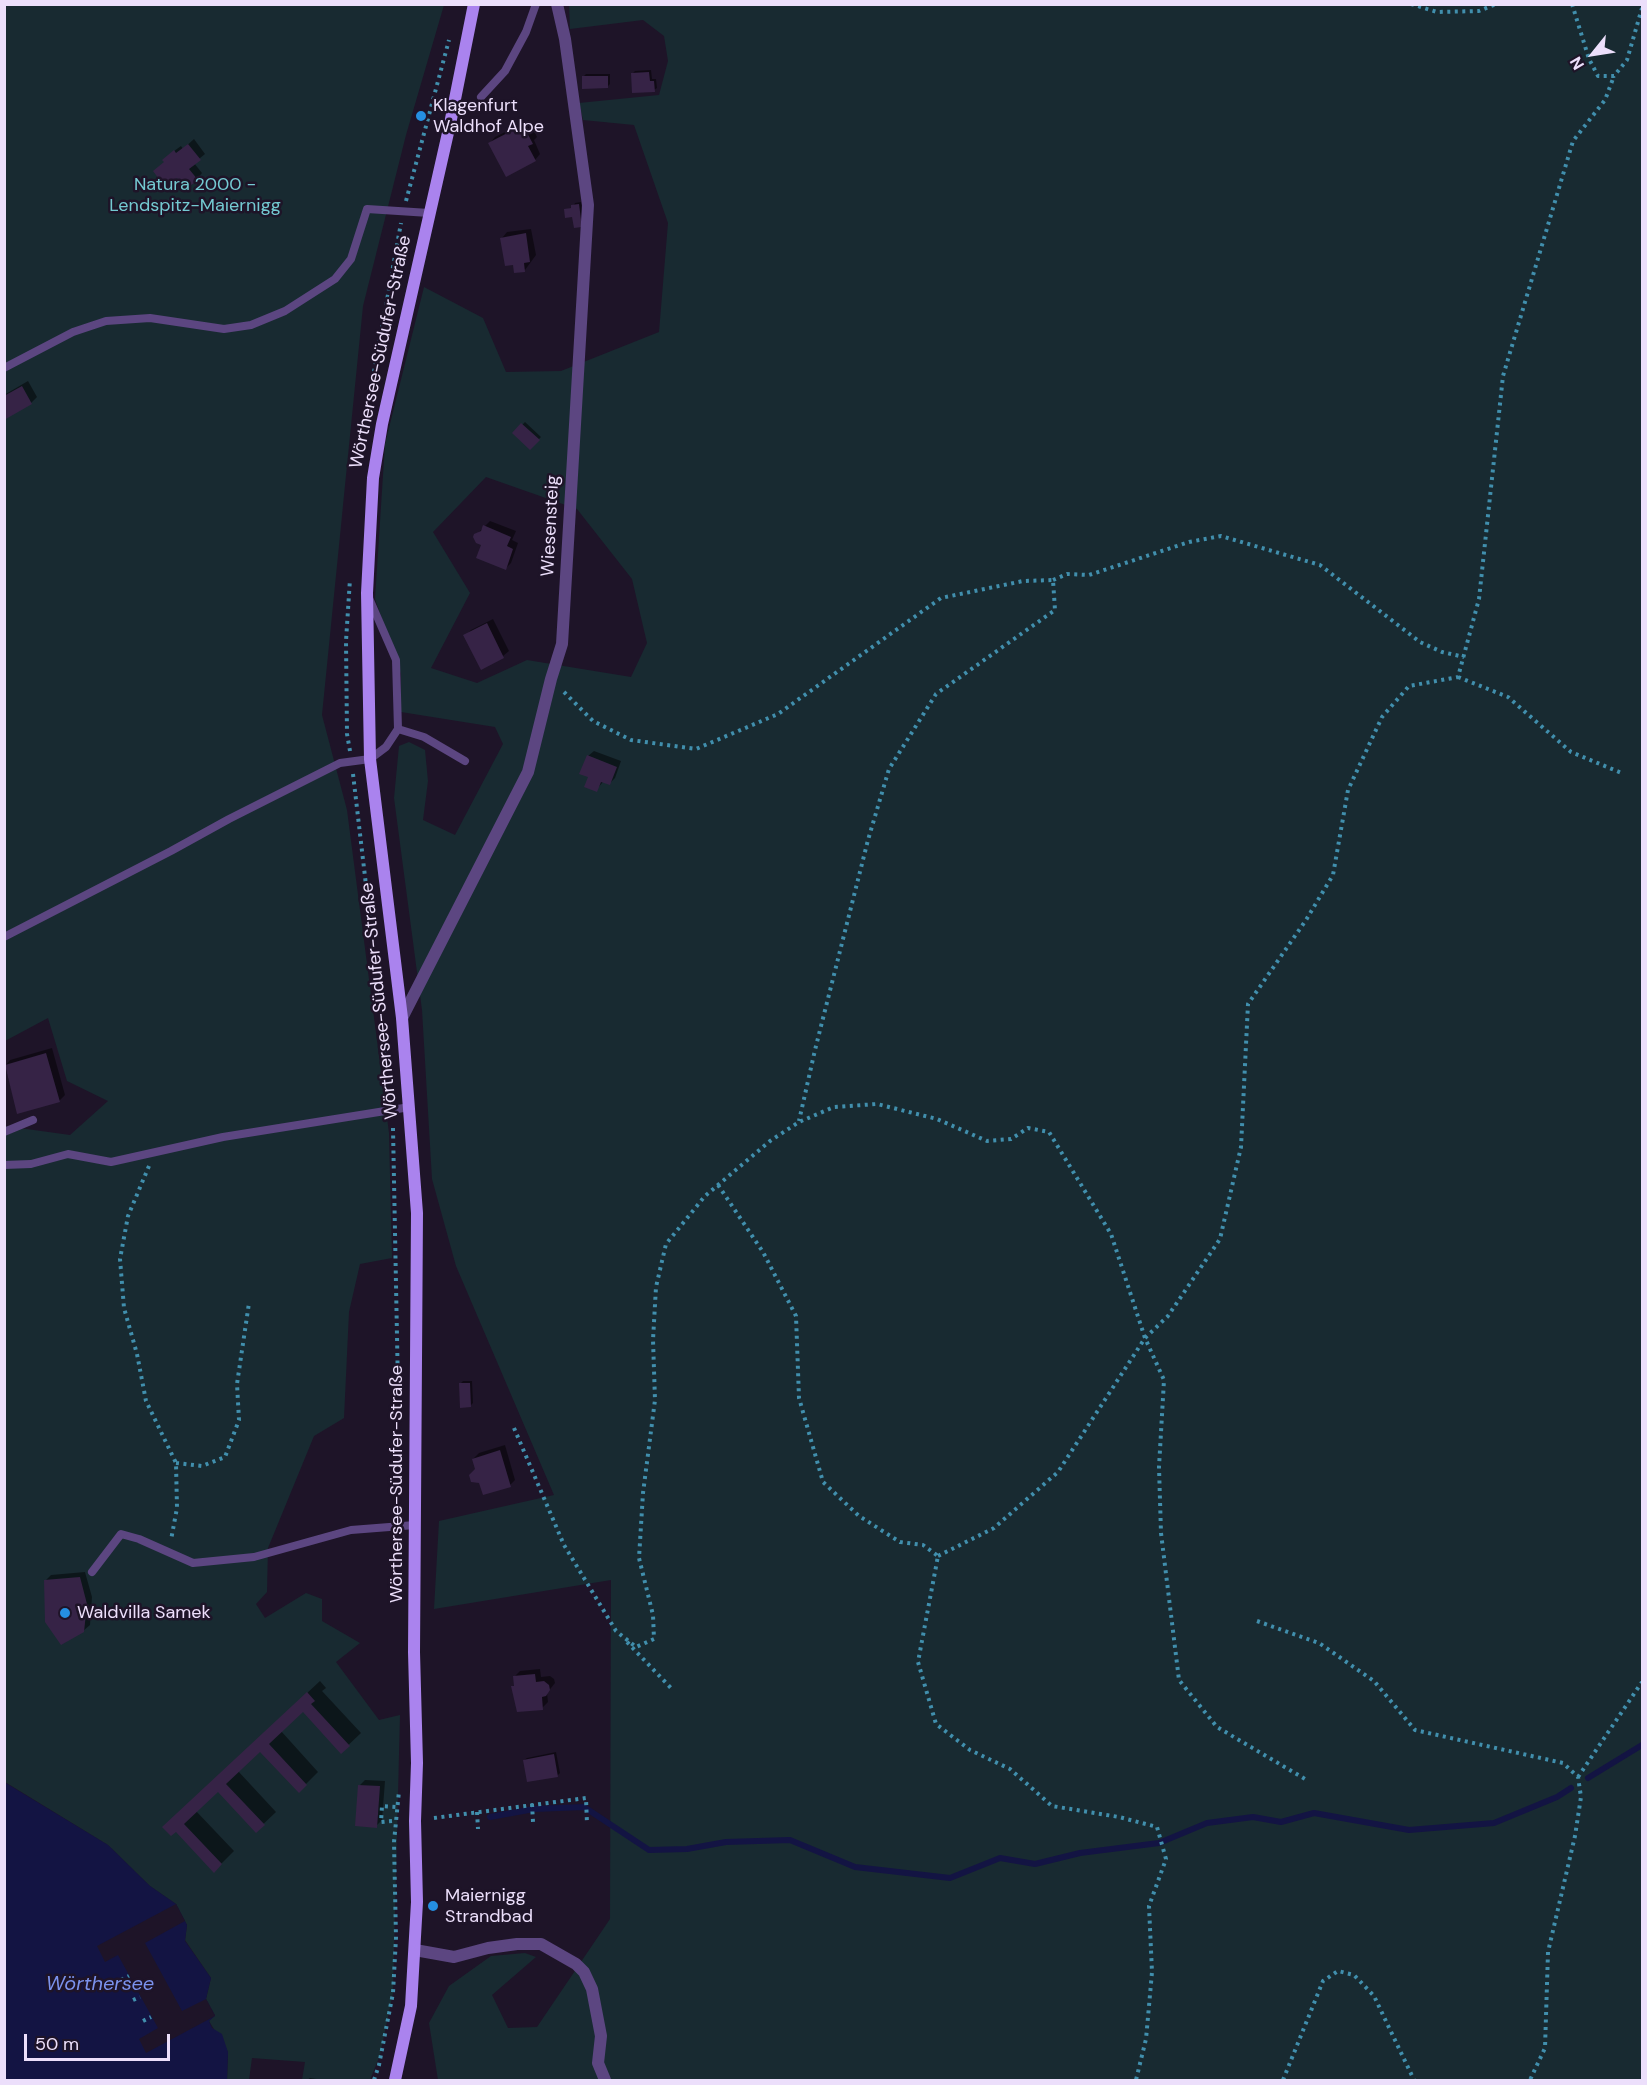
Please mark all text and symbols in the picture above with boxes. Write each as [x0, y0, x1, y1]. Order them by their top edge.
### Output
north arrow [1563, 24, 1623, 84]
text: N [1565, 53, 1589, 74]
place label: Klagenfurt Waldhof Alpe [433, 95, 544, 138]
marker: Klagenfurt Waldhof Alpe [414, 109, 428, 123]
park label: Natura 2000 - Lendspitz-Maiernigg [109, 174, 281, 216]
street label: Wörthersee-Südufer-Straße [346, 233, 416, 471]
street label: Wiesensteig [538, 475, 564, 577]
street label: Wörthersee-Südufer-Straße [357, 882, 403, 1120]
street label: Wörthersee-Südufer-Straße [386, 1365, 408, 1603]
place label: Waldvilla Samek [77, 1602, 211, 1624]
marker: Waldvilla Samek [58, 1606, 72, 1620]
place label: Maiernigg Strandbad [445, 1885, 533, 1928]
marker: Maiernigg Strandbad [426, 1899, 440, 1913]
water label: Wörthersee [46, 1973, 154, 1997]
scale bar [27, 2022, 172, 2060]
text: 50 m [35, 2032, 79, 2056]

